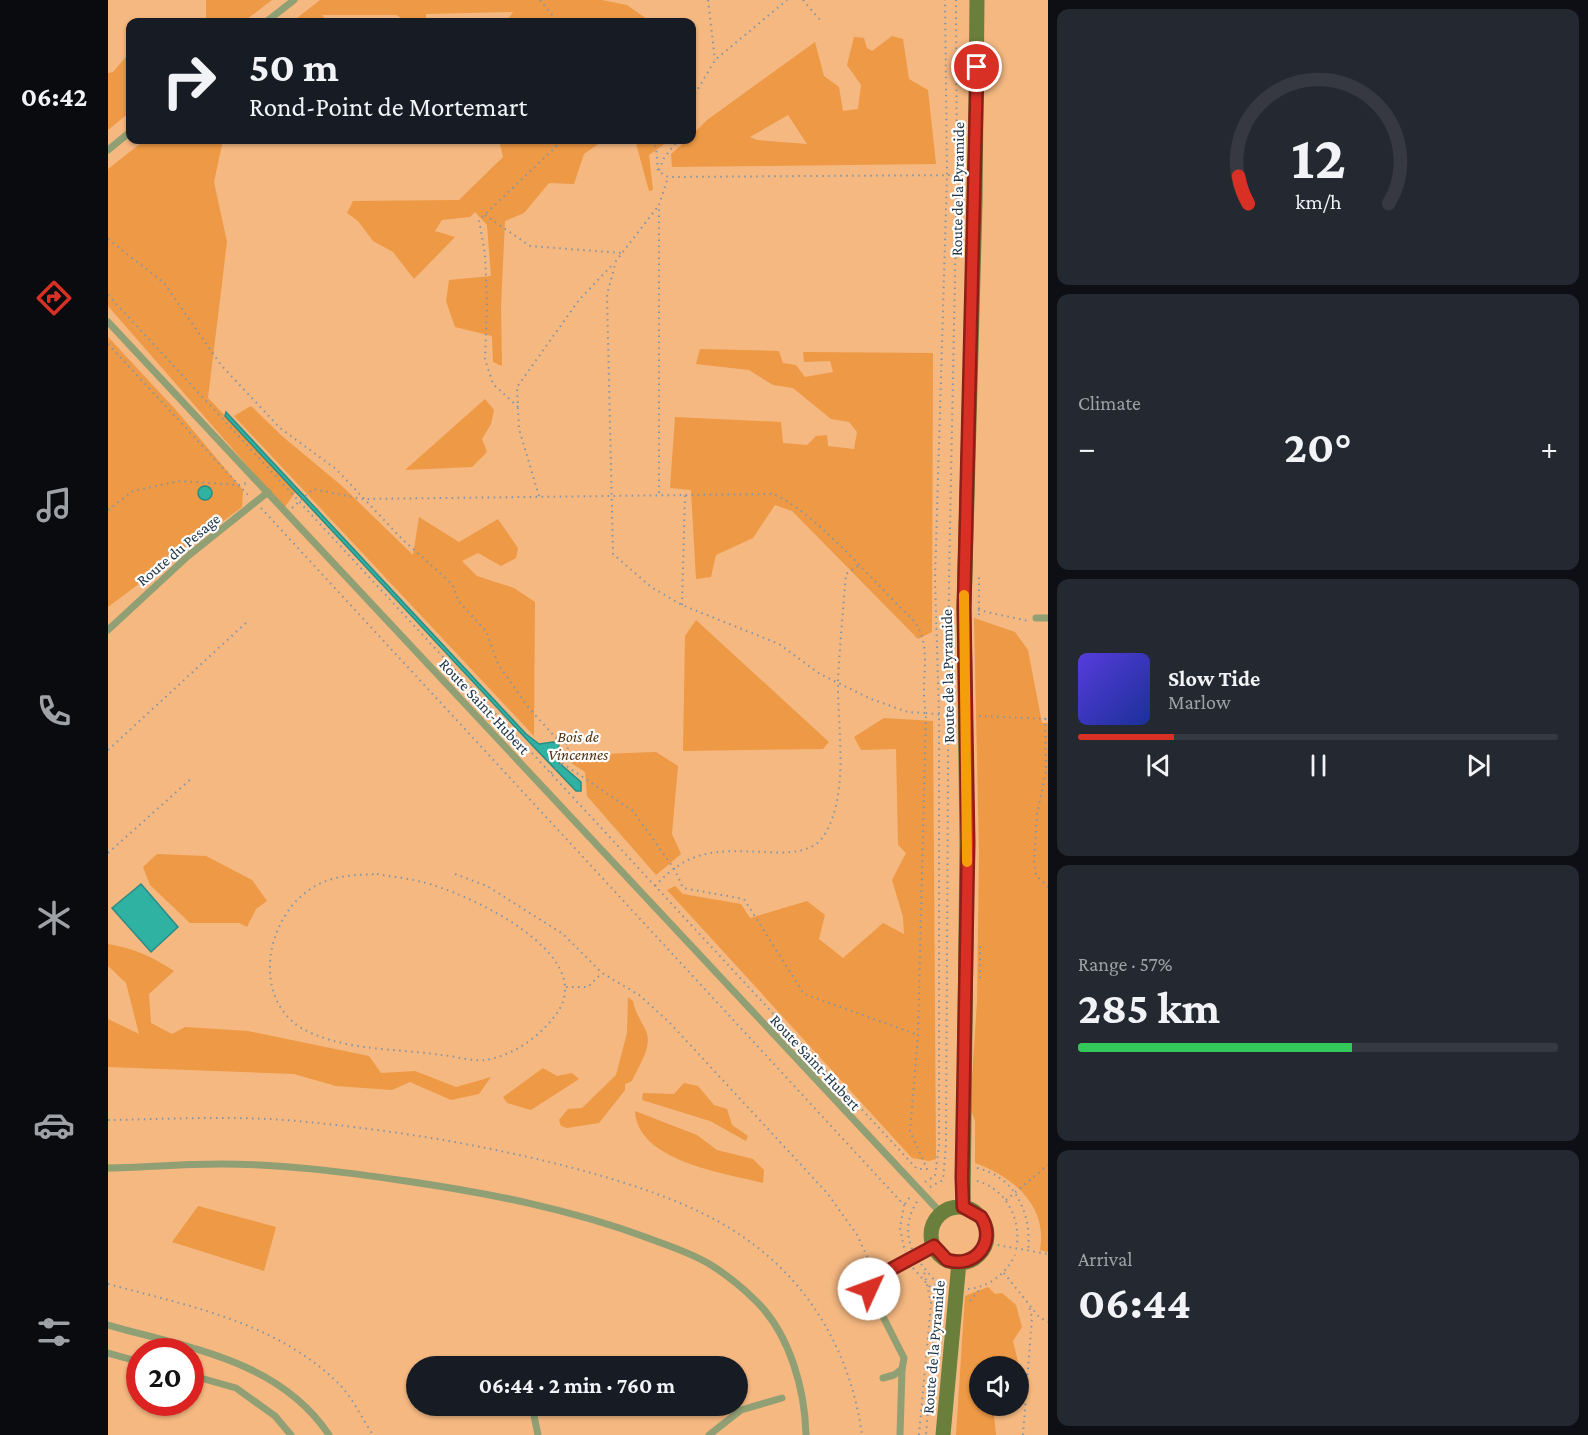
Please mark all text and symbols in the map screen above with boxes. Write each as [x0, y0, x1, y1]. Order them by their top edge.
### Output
pin [951, 41, 1002, 92]
icon: right [150, 42, 228, 120]
text: 50 m [249, 43, 339, 90]
icon: arrive [960, 50, 993, 83]
text: 06:42 [21, 82, 87, 112]
text: Rond-Point de Mortemart [249, 92, 527, 122]
street label: Route de la Pyramide [948, 122, 968, 256]
text: 12 [1290, 122, 1346, 191]
text: km/h [1295, 190, 1342, 214]
icon: directions [33, 277, 75, 319]
text: Climate [1078, 392, 1141, 414]
text: 20° [1284, 422, 1352, 472]
text: − [1078, 429, 1095, 466]
text: + [1541, 429, 1558, 466]
icon: music [33, 484, 75, 526]
street label: Route du Pesage [133, 510, 224, 590]
street label: Route de la Pyramide [938, 609, 958, 743]
street label: Route Saint-Hubert [436, 655, 534, 758]
text: Slow Tide [1168, 666, 1260, 691]
icon: phone [33, 690, 75, 732]
text: Marlow [1168, 691, 1231, 713]
park label: Bois de Vincennes [548, 728, 608, 763]
icon: previous [1142, 749, 1175, 782]
icon: pause [1302, 749, 1335, 782]
icon: next [1462, 749, 1495, 782]
icon: climate [33, 897, 75, 939]
text: Range · 57% [1078, 953, 1172, 975]
text: 285 km [1078, 983, 1220, 1033]
street label: Route Saint-Hubert [767, 1011, 865, 1114]
icon: car [33, 1104, 75, 1146]
text: Arrival [1078, 1248, 1132, 1270]
position arrow [837, 1257, 901, 1321]
text: 06:44 [1078, 1278, 1191, 1328]
street label: Route de la Pyramide [919, 1280, 949, 1415]
icon: filters [33, 1311, 75, 1353]
speed limit sign: 20 [126, 1338, 204, 1416]
map controls [969, 1356, 1029, 1416]
button: sound [969, 1356, 1029, 1416]
text: 06:44 · 2 min · 760 m [479, 1373, 675, 1398]

